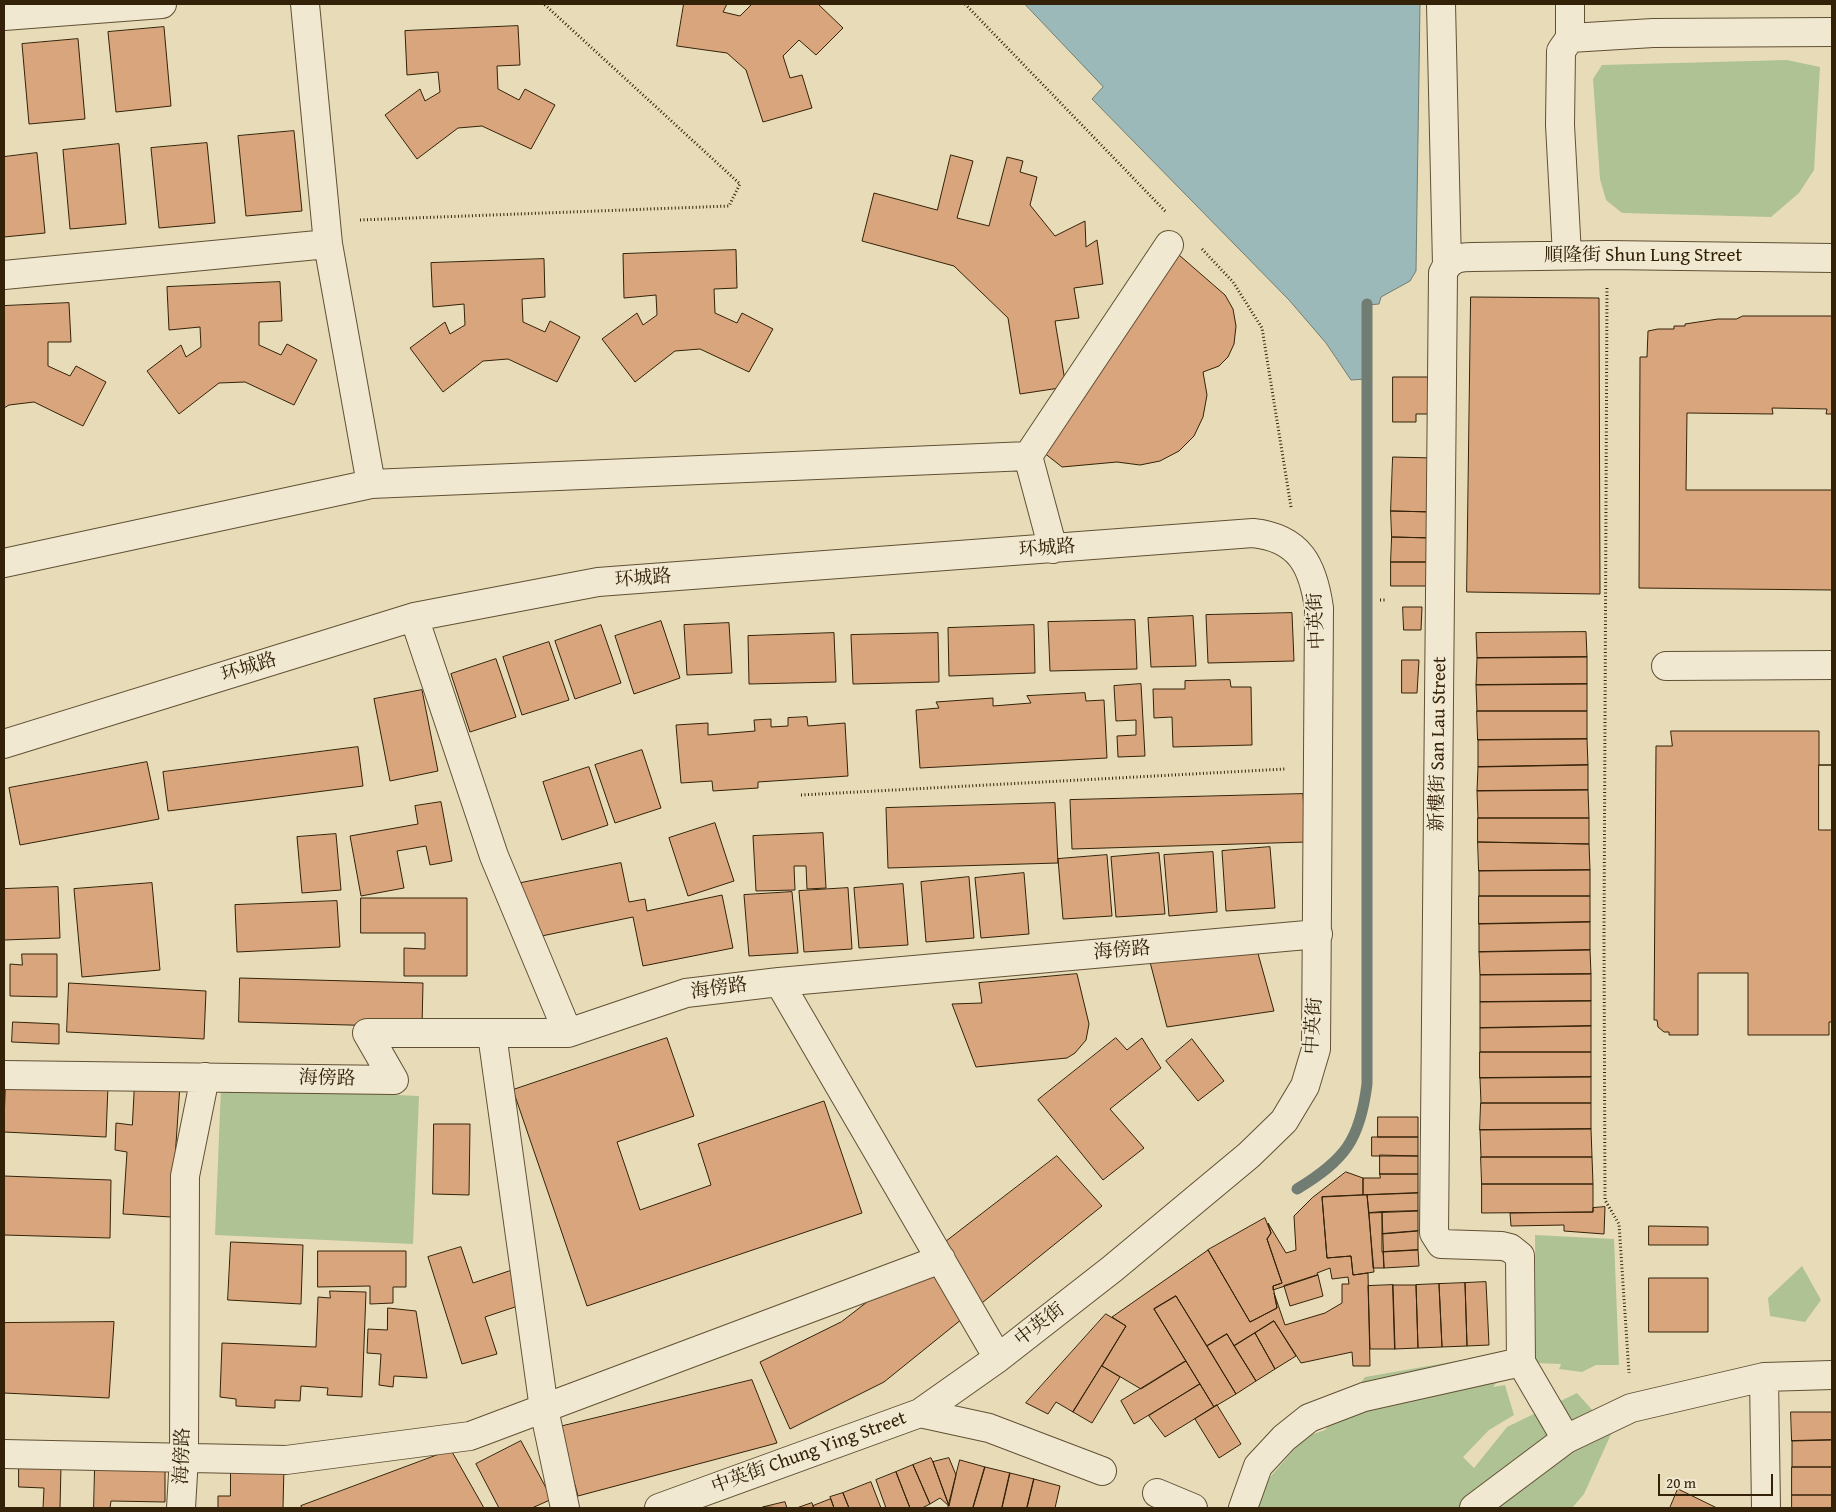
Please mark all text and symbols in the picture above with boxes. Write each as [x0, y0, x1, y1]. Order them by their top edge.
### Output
street label: 順隆街 Shun Lung Street [1544, 245, 1742, 267]
street label: 环城路 [1018, 536, 1076, 562]
street label: 环城路 [614, 566, 672, 592]
street label: 中英街 [1304, 592, 1330, 650]
street label: 环城路 [218, 649, 280, 687]
street label: 新樓街 San Lau Street [1426, 656, 1452, 832]
street label: 海傍路 [1093, 937, 1151, 965]
street label: 海傍路 [689, 974, 749, 1004]
street label: 中英街 [1301, 997, 1327, 1055]
street label: 海傍路 [298, 1067, 356, 1091]
street label: 中英街 [1011, 1298, 1069, 1352]
street label: 中英街 Chung Ying Street [708, 1407, 910, 1499]
street label: 海傍路 [171, 1427, 195, 1485]
scale bar [1661, 1464, 1776, 1496]
text: 20 m [1666, 1472, 1696, 1493]

